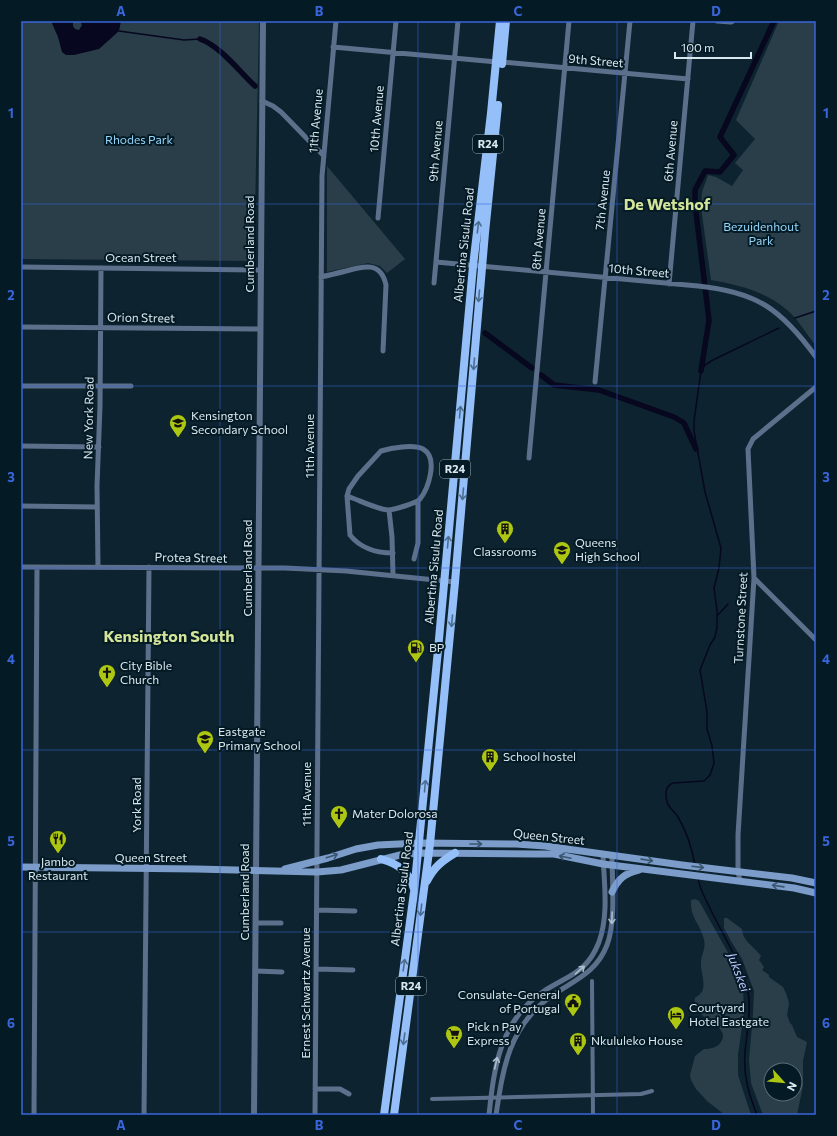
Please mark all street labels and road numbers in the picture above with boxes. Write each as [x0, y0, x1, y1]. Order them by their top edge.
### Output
street label: 9th Street [568, 51, 624, 69]
street label: 10th Avenue [366, 85, 386, 153]
street label: 11th Avenue [305, 88, 325, 154]
street label: 9th Avenue [425, 120, 445, 182]
street label: 6th Avenue [660, 120, 680, 182]
road number: R24 [473, 135, 503, 153]
street label: 7th Avenue [592, 169, 612, 231]
street label: Albertina Sisulu Road [450, 187, 476, 303]
street label: Cumberland Road [242, 195, 256, 293]
street label: 8th Avenue [528, 208, 548, 270]
street label: Ocean Street [105, 250, 177, 264]
street label: 10th Street [608, 260, 670, 280]
street label: Orion Street [107, 309, 175, 325]
street label: New York Road [80, 376, 96, 459]
street label: 11th Avenue [302, 414, 316, 478]
road number: R24 [440, 460, 470, 478]
street label: Albertina Sisulu Road [421, 509, 445, 625]
street label: Cumberland Road [240, 519, 254, 617]
street label: Protea Street [154, 549, 228, 565]
street label: Turnstone Street [731, 572, 749, 664]
street label: 11th Avenue [299, 762, 313, 826]
street label: York Road [129, 777, 143, 833]
street label: Queen Street [512, 825, 586, 847]
street label: Albertina Sisulu Road [387, 831, 415, 947]
street label: Cumberland Road [237, 843, 251, 941]
street label: Queen Street [115, 850, 187, 864]
street label: Ernest Schwartz Avenue [298, 927, 312, 1059]
road number: R24 [396, 977, 426, 995]

